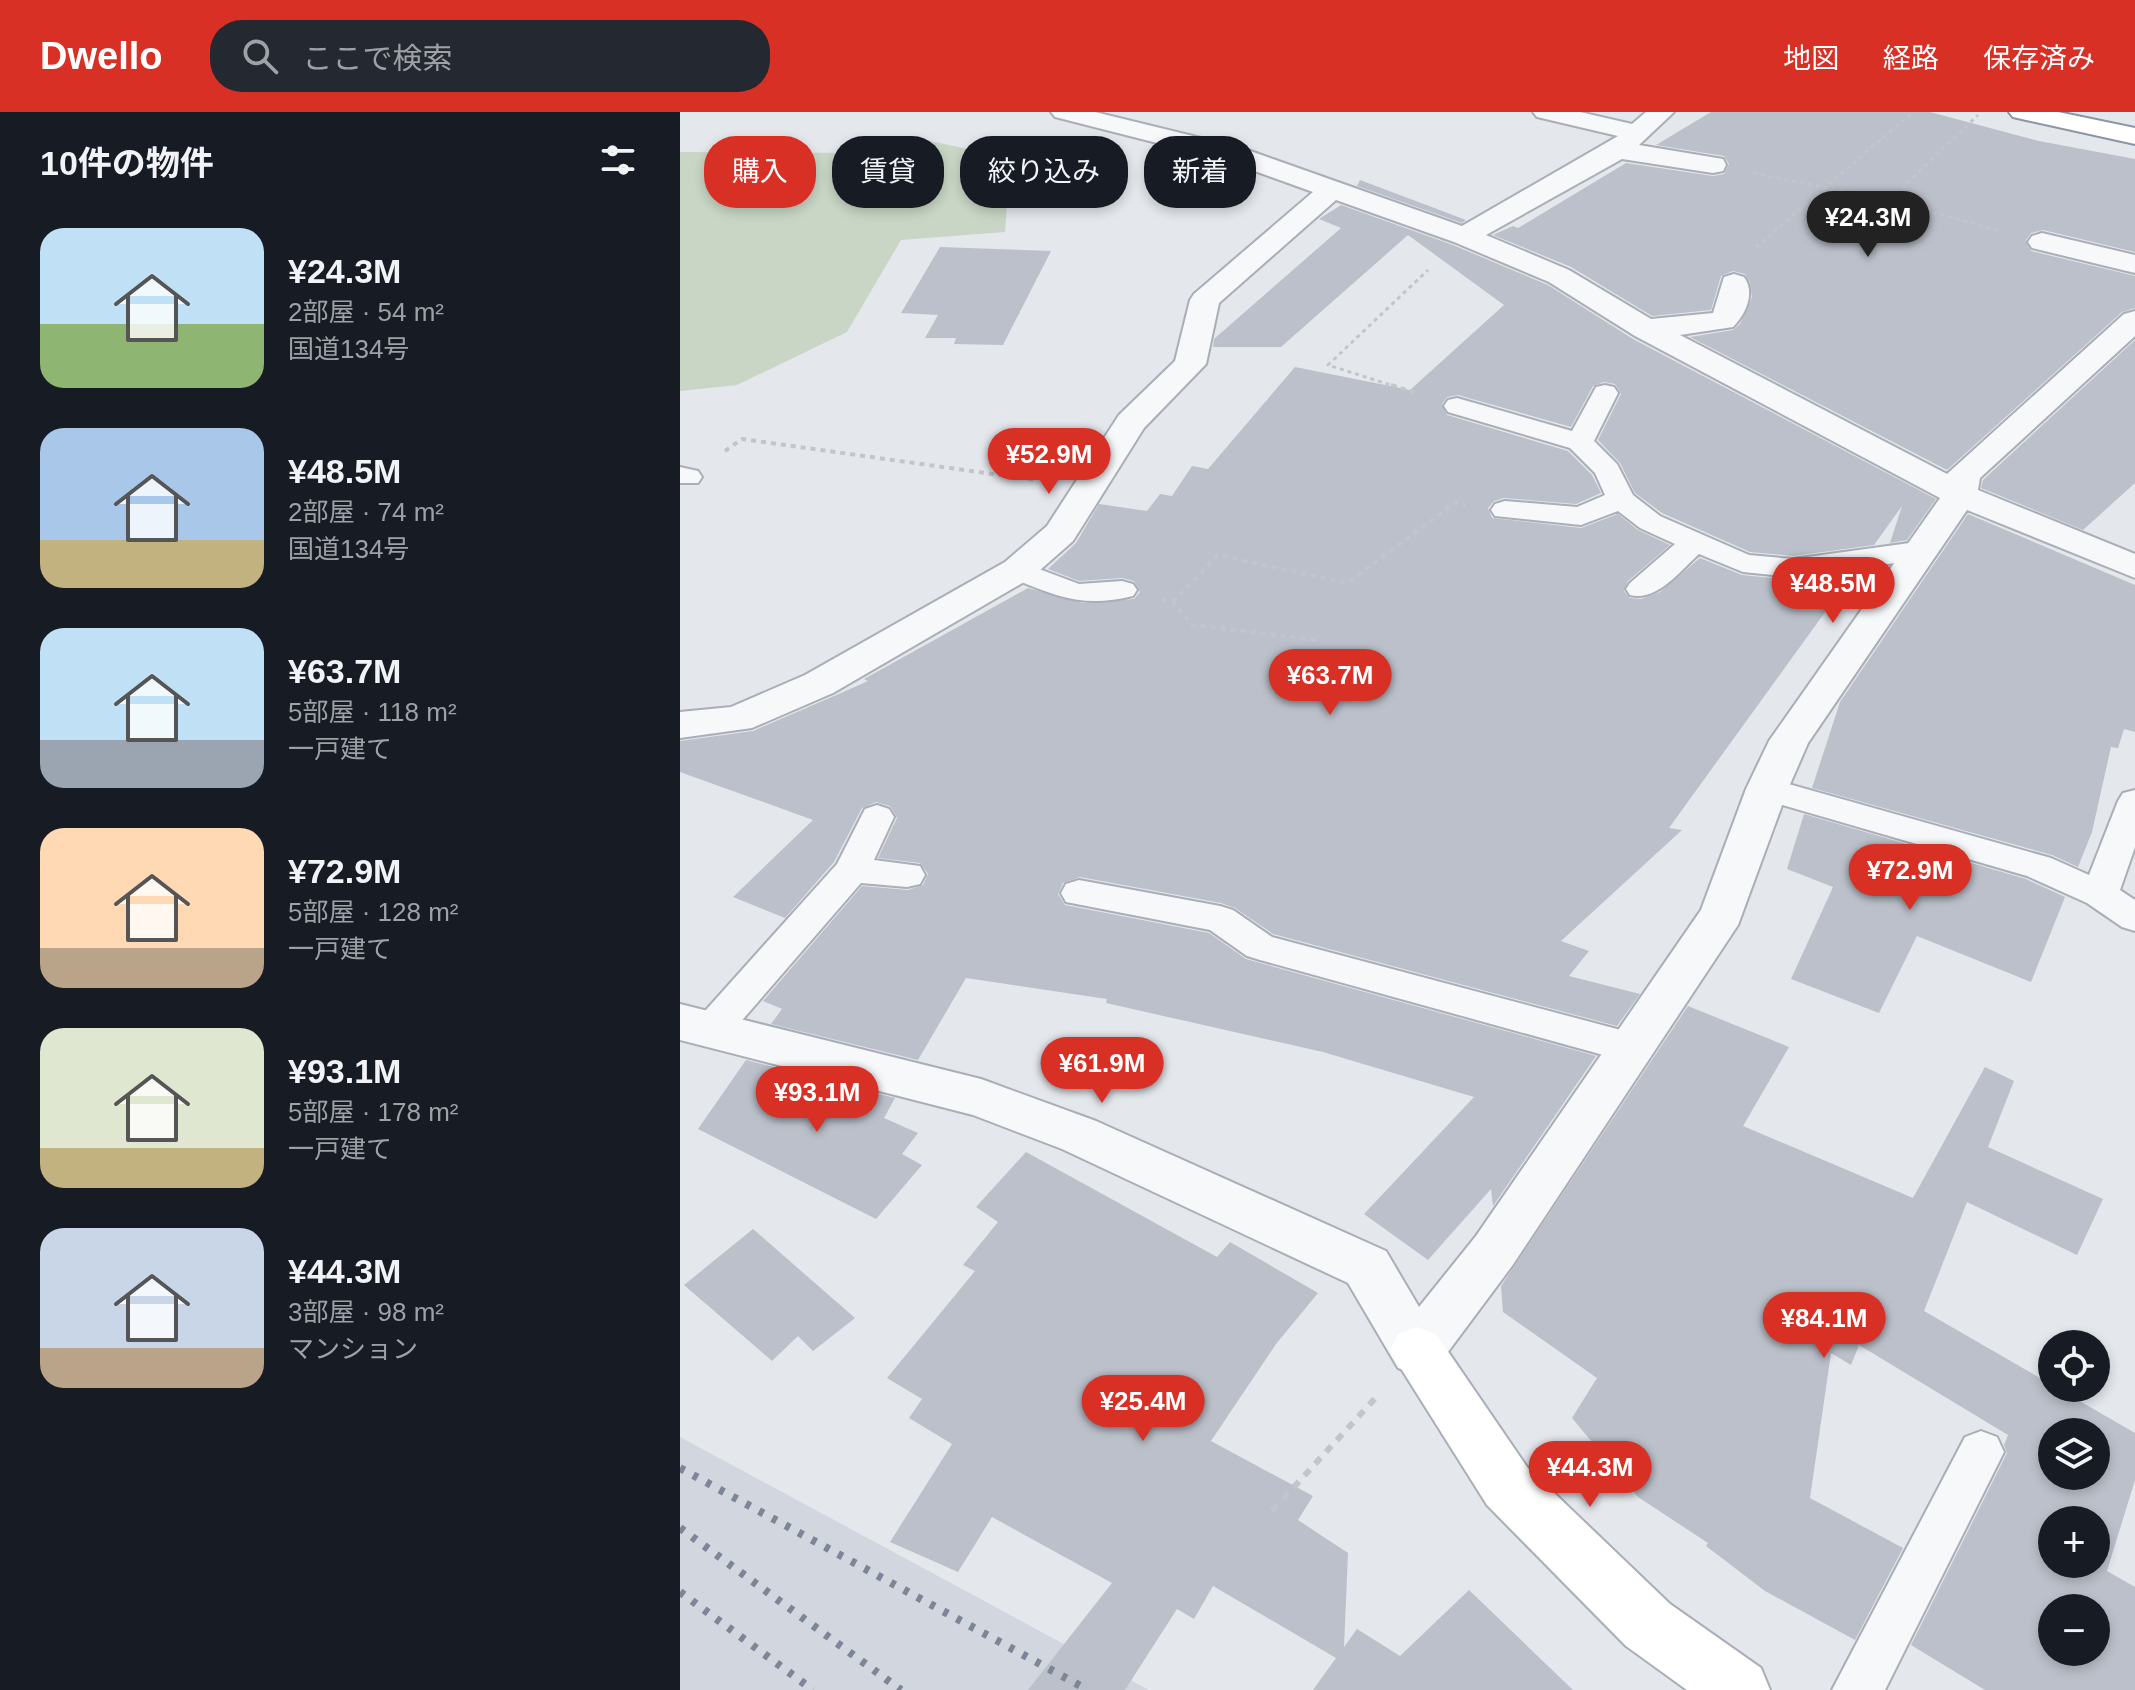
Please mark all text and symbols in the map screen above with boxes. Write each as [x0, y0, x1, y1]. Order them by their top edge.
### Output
search box [210, 20, 770, 92]
icon: search [238, 34, 282, 78]
text: Dwello [40, 35, 162, 77]
text: ここで検索 [302, 42, 452, 75]
text: 地図 [1783, 43, 1839, 74]
text: 経路 [1883, 43, 1939, 74]
text: 保存済み [1983, 43, 2095, 74]
chip: 購入 [704, 136, 816, 208]
chip: 賃貸 [832, 136, 944, 208]
chip: 絞り込み [960, 136, 1128, 208]
chip: 新着 [1144, 136, 1256, 208]
icon: filters [596, 138, 640, 182]
text: 10件の物件 [40, 144, 214, 182]
pin: ¥24.3M [1803, 191, 1933, 259]
text: ¥24.3M [1825, 202, 1911, 232]
text: ¥24.3M [288, 252, 401, 290]
icon: home [104, 260, 200, 356]
text: 2部屋 · 54 m² [288, 297, 444, 327]
text: 国道134号 [288, 334, 409, 364]
pin: ¥52.9M [984, 428, 1114, 496]
text: ¥52.9M [1006, 439, 1092, 469]
text: ¥48.5M [288, 452, 401, 490]
icon: home [104, 460, 200, 556]
text: 2部屋 · 74 m² [288, 497, 444, 527]
text: 国道134号 [288, 534, 409, 564]
pin: ¥48.5M [1768, 557, 1898, 625]
text: ¥48.5M [1790, 568, 1876, 598]
pin: ¥63.7M [1265, 649, 1395, 717]
text: ¥63.7M [288, 652, 401, 690]
icon: home [104, 660, 200, 756]
text: ¥63.7M [1287, 660, 1373, 690]
text: 5部屋 · 118 m² [288, 697, 457, 727]
text: 一戸建て [288, 734, 392, 764]
pin: ¥72.9M [1845, 844, 1975, 912]
text: ¥72.9M [288, 852, 401, 890]
text: ¥72.9M [1867, 855, 1953, 885]
icon: home [104, 860, 200, 956]
text: 5部屋 · 128 m² [288, 897, 459, 927]
text: 一戸建て [288, 934, 392, 964]
pin: ¥61.9M [1037, 1037, 1167, 1105]
text: ¥61.9M [1059, 1048, 1145, 1078]
text: ¥93.1M [288, 1052, 401, 1090]
icon: home [104, 1060, 200, 1156]
pin: ¥93.1M [752, 1066, 882, 1134]
text: ¥93.1M [774, 1077, 860, 1107]
text: 5部屋 · 178 m² [288, 1097, 459, 1127]
text: 一戸建て [288, 1134, 392, 1164]
text: ¥44.3M [288, 1252, 401, 1290]
icon: home [104, 1260, 200, 1356]
pin: ¥84.1M [1759, 1292, 1889, 1360]
text: 3部屋 · 98 m² [288, 1297, 444, 1327]
text: ¥84.1M [1781, 1303, 1867, 1333]
map controls [2038, 1330, 2110, 1666]
button: locate [2038, 1330, 2110, 1402]
text: マンション [288, 1334, 418, 1364]
pin: ¥25.4M [1078, 1375, 1208, 1443]
text: ¥25.4M [1100, 1386, 1186, 1416]
button: layers [2038, 1418, 2110, 1490]
pin: ¥44.3M [1525, 1441, 1655, 1509]
text: ¥44.3M [1547, 1452, 1633, 1482]
button: + [2038, 1506, 2110, 1578]
button: − [2038, 1594, 2110, 1666]

